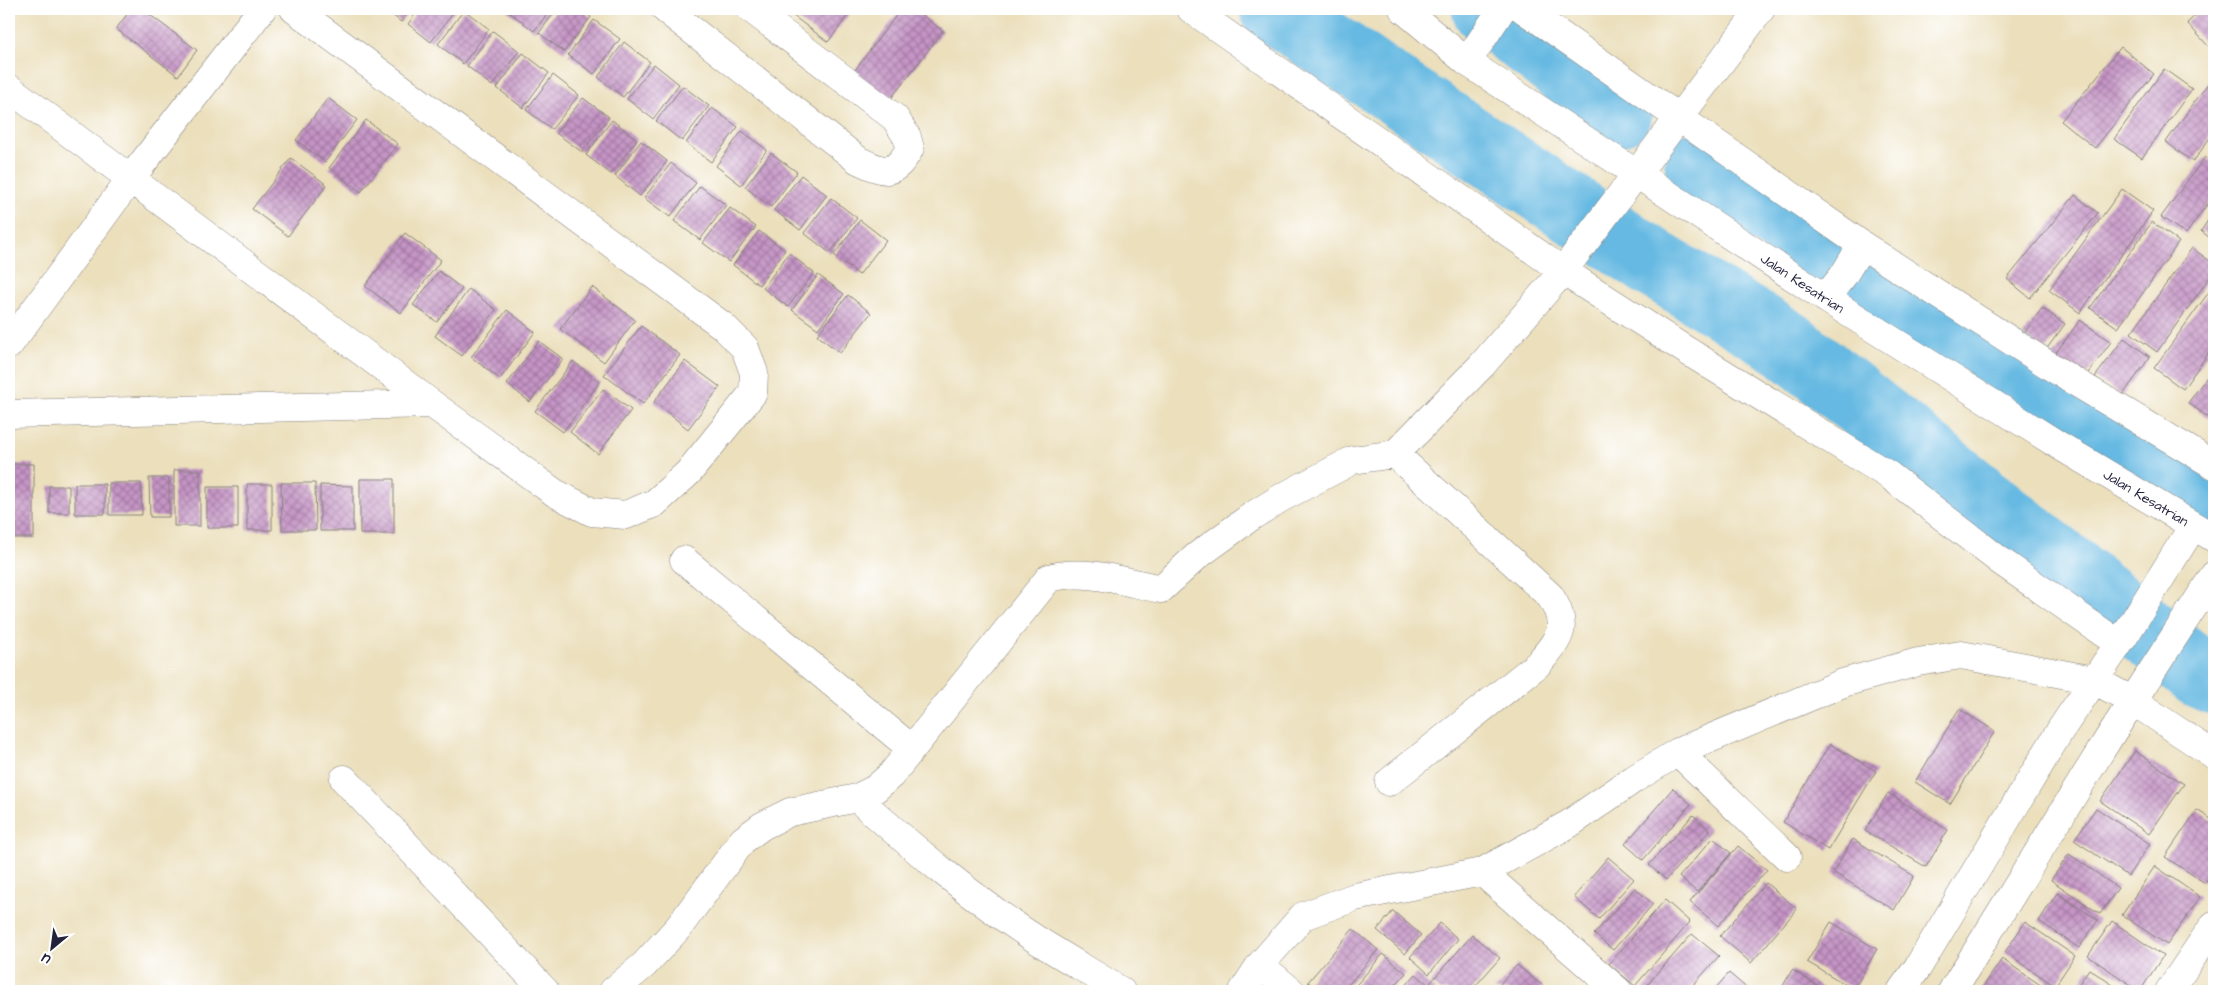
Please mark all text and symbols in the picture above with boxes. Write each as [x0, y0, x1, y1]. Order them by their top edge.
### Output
street label: Jalan Kesatrian [1756, 249, 1848, 319]
street label: Jalan Kesatrian [2099, 465, 2192, 532]
north arrow [28, 922, 78, 972]
text: U [38, 948, 54, 969]

